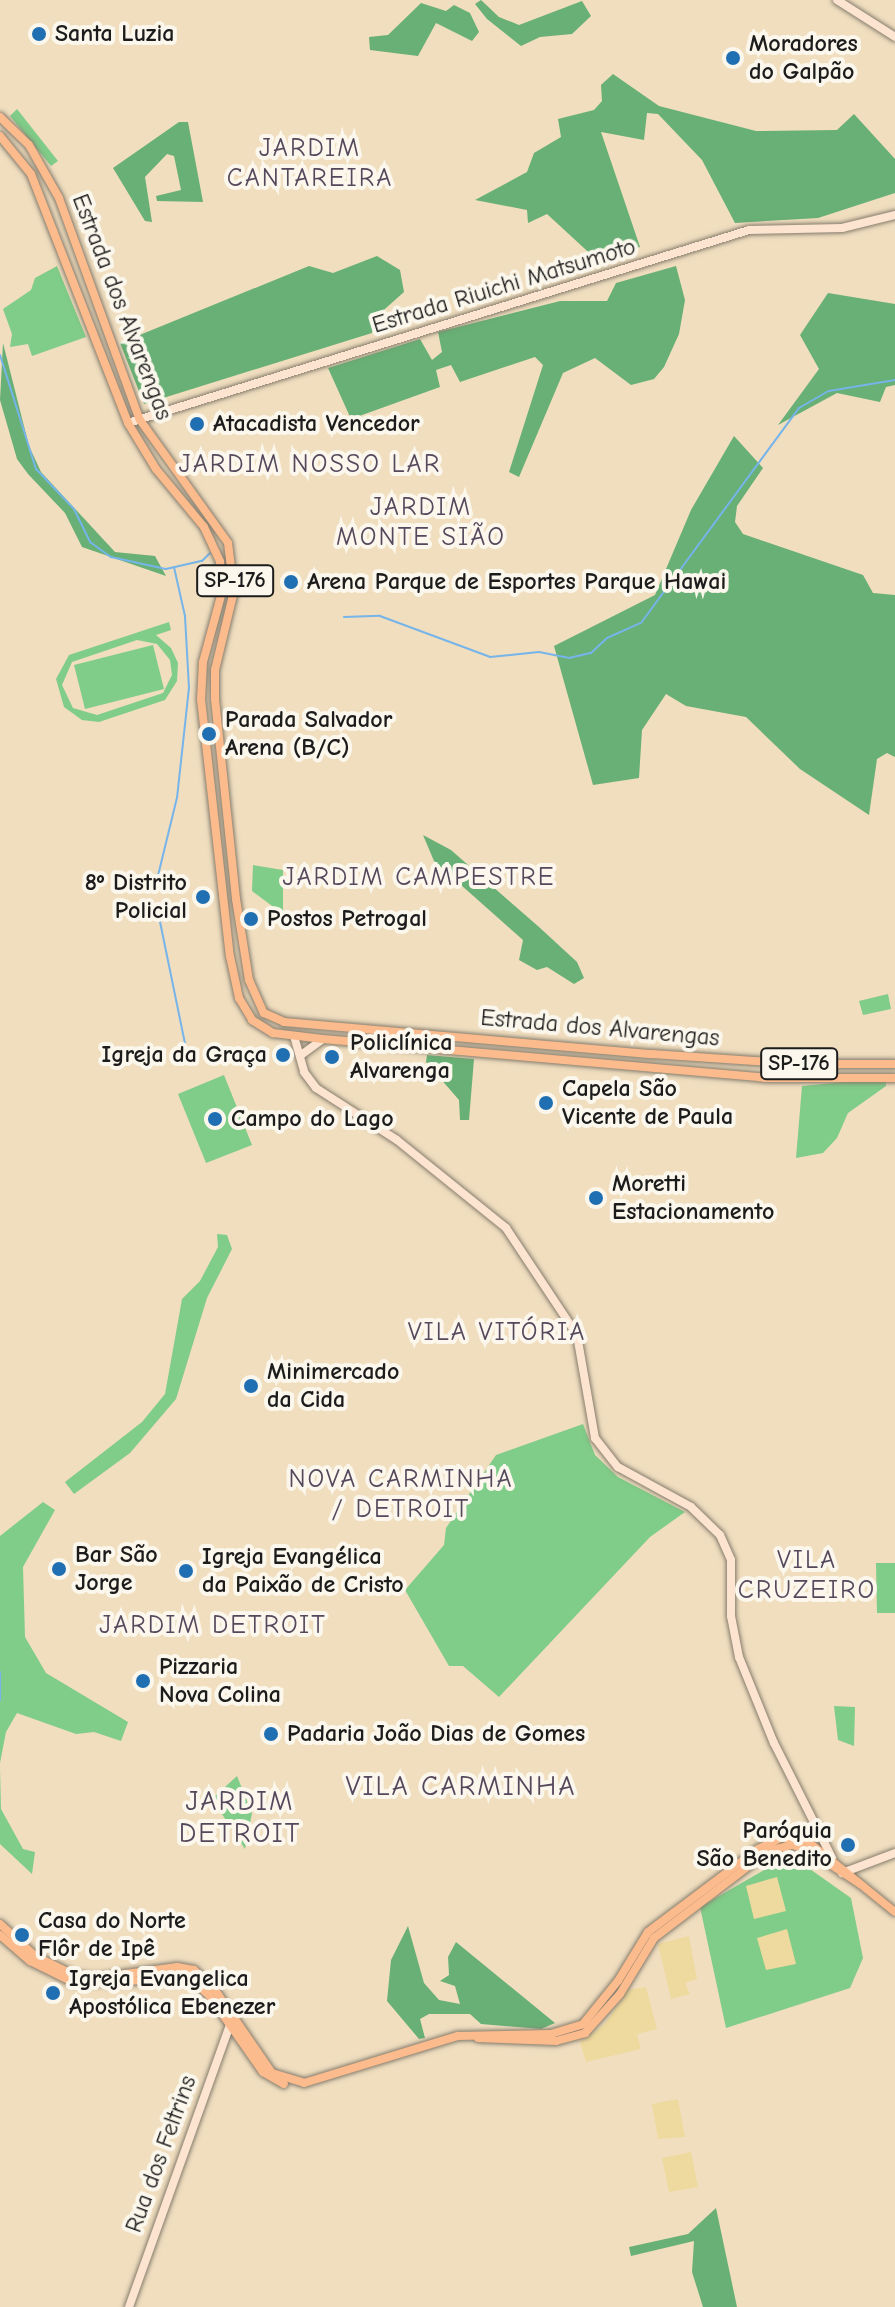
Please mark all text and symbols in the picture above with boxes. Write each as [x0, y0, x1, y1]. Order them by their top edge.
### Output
place label: Santa Luzia [55, 20, 174, 48]
marker: Santa Luzia [30, 25, 48, 43]
place label: Moradores do Galpão [749, 30, 858, 86]
marker: Moradores do Galpão [724, 49, 742, 67]
district label: JARDIM CANTAREIRA [227, 133, 393, 194]
street label: Estrada dos Alvarengas [66, 190, 178, 424]
street label: Estrada Riuichi Matsumoto [369, 232, 639, 340]
place label: Atacadista Vencedor [213, 410, 420, 438]
marker: Atacadista Vencedor [188, 415, 206, 433]
district label: JARDIM NOSSO LAR [179, 449, 441, 481]
district label: JARDIM MONTE SIÃO [336, 492, 506, 554]
road number: SP-176 [195, 563, 275, 599]
place label: Arena Parque de Esportes Parque Hawai [307, 568, 726, 596]
marker: Arena Parque de Esportes Parque Hawai [282, 573, 300, 591]
place label: Parada Salvador Arena (B/C) [225, 706, 392, 762]
marker: Parada Salvador Arena (B/C) [200, 725, 218, 743]
district label: JARDIM CAMPESTRE [283, 862, 555, 894]
place label: 8º Distrito Policial [85, 869, 187, 925]
marker: 8º Distrito Policial [194, 888, 212, 906]
place label: Postos Petrogal [267, 905, 427, 933]
marker: Postos Petrogal [242, 910, 260, 928]
street label: Estrada dos Alvarengas [479, 1003, 721, 1053]
place label: Policlínica Alvarenga [350, 1029, 452, 1085]
place label: Igreja da Graça [102, 1041, 267, 1069]
marker: Igreja da Graça [274, 1046, 292, 1064]
marker: Policlínica Alvarenga [321, 1046, 343, 1068]
road number: SP-176 [759, 1046, 839, 1082]
place label: Capela São Vicente de Paula [562, 1075, 733, 1131]
marker: Capela São Vicente de Paula [537, 1094, 555, 1112]
place label: Campo do Lago [231, 1105, 394, 1133]
marker: Campo do Lago [206, 1110, 224, 1128]
place label: Moretti Estacionamento [612, 1170, 774, 1226]
marker: Moretti Estacionamento [587, 1189, 605, 1207]
district label: VILA VITÓRIA [408, 1317, 586, 1349]
place label: Minimercado da Cida [267, 1358, 399, 1414]
marker: Minimercado da Cida [242, 1377, 260, 1395]
district label: NOVA CARMINHA / DETROIT [289, 1464, 513, 1526]
place label: Bar São Jorge [75, 1541, 158, 1597]
place label: Igreja Evangélica da Paixão de Cristo [202, 1543, 404, 1599]
district label: VILA CRUZEIRO [738, 1545, 876, 1606]
marker: Bar São Jorge [50, 1560, 68, 1578]
marker: Igreja Evangélica da Paixão de Cristo [177, 1562, 195, 1580]
district label: JARDIM DETROIT [99, 1610, 327, 1642]
place label: Pizzaria Nova Colina [159, 1653, 281, 1709]
marker: Pizzaria Nova Colina [134, 1672, 152, 1690]
place label: Padaria João Dias de Gomes [287, 1720, 585, 1748]
marker: Padaria João Dias de Gomes [262, 1725, 280, 1743]
district label: VILA CARMINHA [345, 1769, 577, 1803]
district label: JARDIM DETROIT [179, 1784, 301, 1850]
place label: Paróquia São Benedito [696, 1817, 832, 1873]
marker: Paróquia São Benedito [839, 1836, 857, 1854]
place label: Casa do Norte Flôr de Ipê [38, 1907, 186, 1963]
marker: Casa do Norte Flôr de Ipê [13, 1926, 31, 1944]
place label: Igreja Evangelica Apostólica Ebenezer [69, 1965, 275, 2021]
marker: Igreja Evangelica Apostólica Ebenezer [44, 1984, 62, 2002]
street label: Rua dos Feltrins [119, 2072, 203, 2236]

